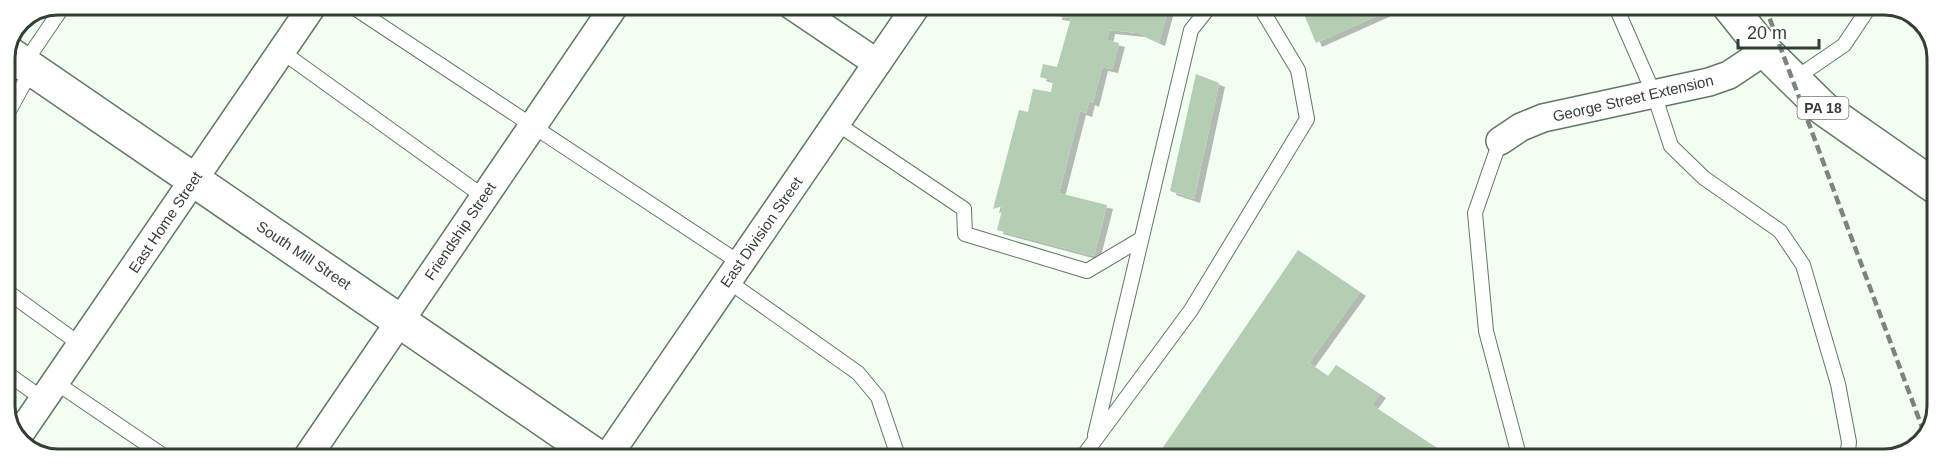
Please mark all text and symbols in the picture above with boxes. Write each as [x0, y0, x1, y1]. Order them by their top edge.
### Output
scale bar [1738, 12, 1819, 50]
text: 20 m [1747, 23, 1787, 43]
street label: George Street Extension [1551, 71, 1715, 125]
road number: PA 18 [1798, 97, 1848, 119]
street label: East Home Street [125, 167, 206, 276]
street label: East Division Street [716, 173, 806, 290]
street label: Friendship Street [421, 178, 499, 283]
street label: South Mill Street [254, 217, 355, 293]

